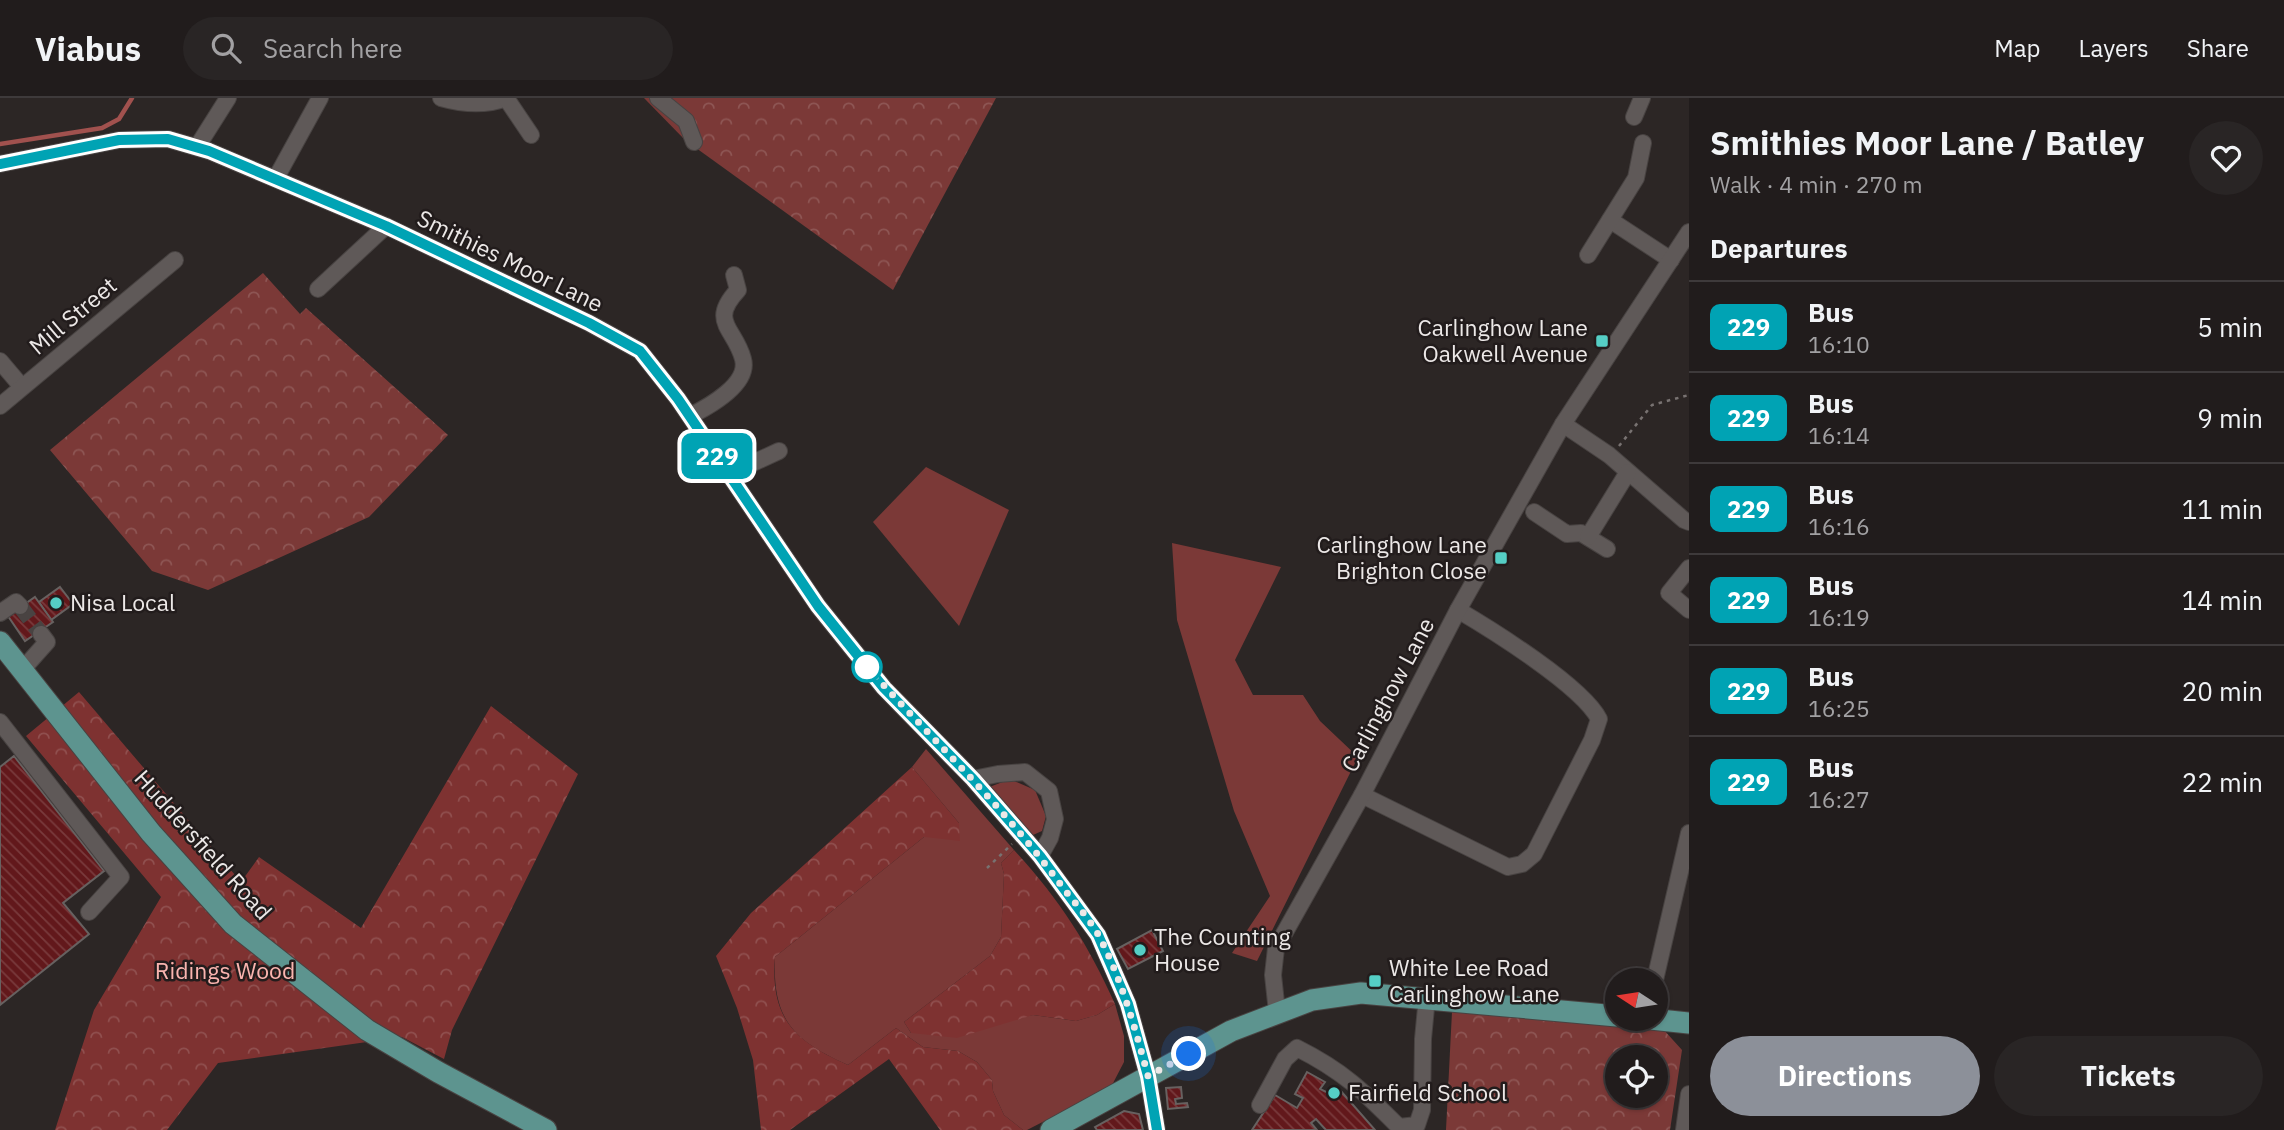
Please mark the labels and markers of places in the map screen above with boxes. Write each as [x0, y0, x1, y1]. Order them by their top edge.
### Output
place label: Carlinghow Lane Oakwell Avenue [1417, 312, 1588, 368]
marker: Carlinghow Lane Oakwell Avenue [1594, 333, 1610, 349]
place label: Carlinghow Lane Brighton Close [1316, 529, 1487, 585]
marker: Carlinghow Lane Brighton Close [1493, 550, 1509, 566]
place label: Nisa Local [70, 587, 175, 617]
marker: Nisa Local [48, 595, 64, 611]
unlabelled marker [852, 652, 882, 682]
place label: The Counting House [1154, 921, 1291, 977]
marker: The Counting House [1132, 942, 1148, 958]
place label: White Lee Road Carlinghow Lane [1389, 952, 1560, 1008]
marker: White Lee Road Carlinghow Lane [1367, 973, 1383, 989]
place label: Fairfield School [1348, 1077, 1507, 1107]
marker: Fairfield School [1326, 1085, 1342, 1101]

